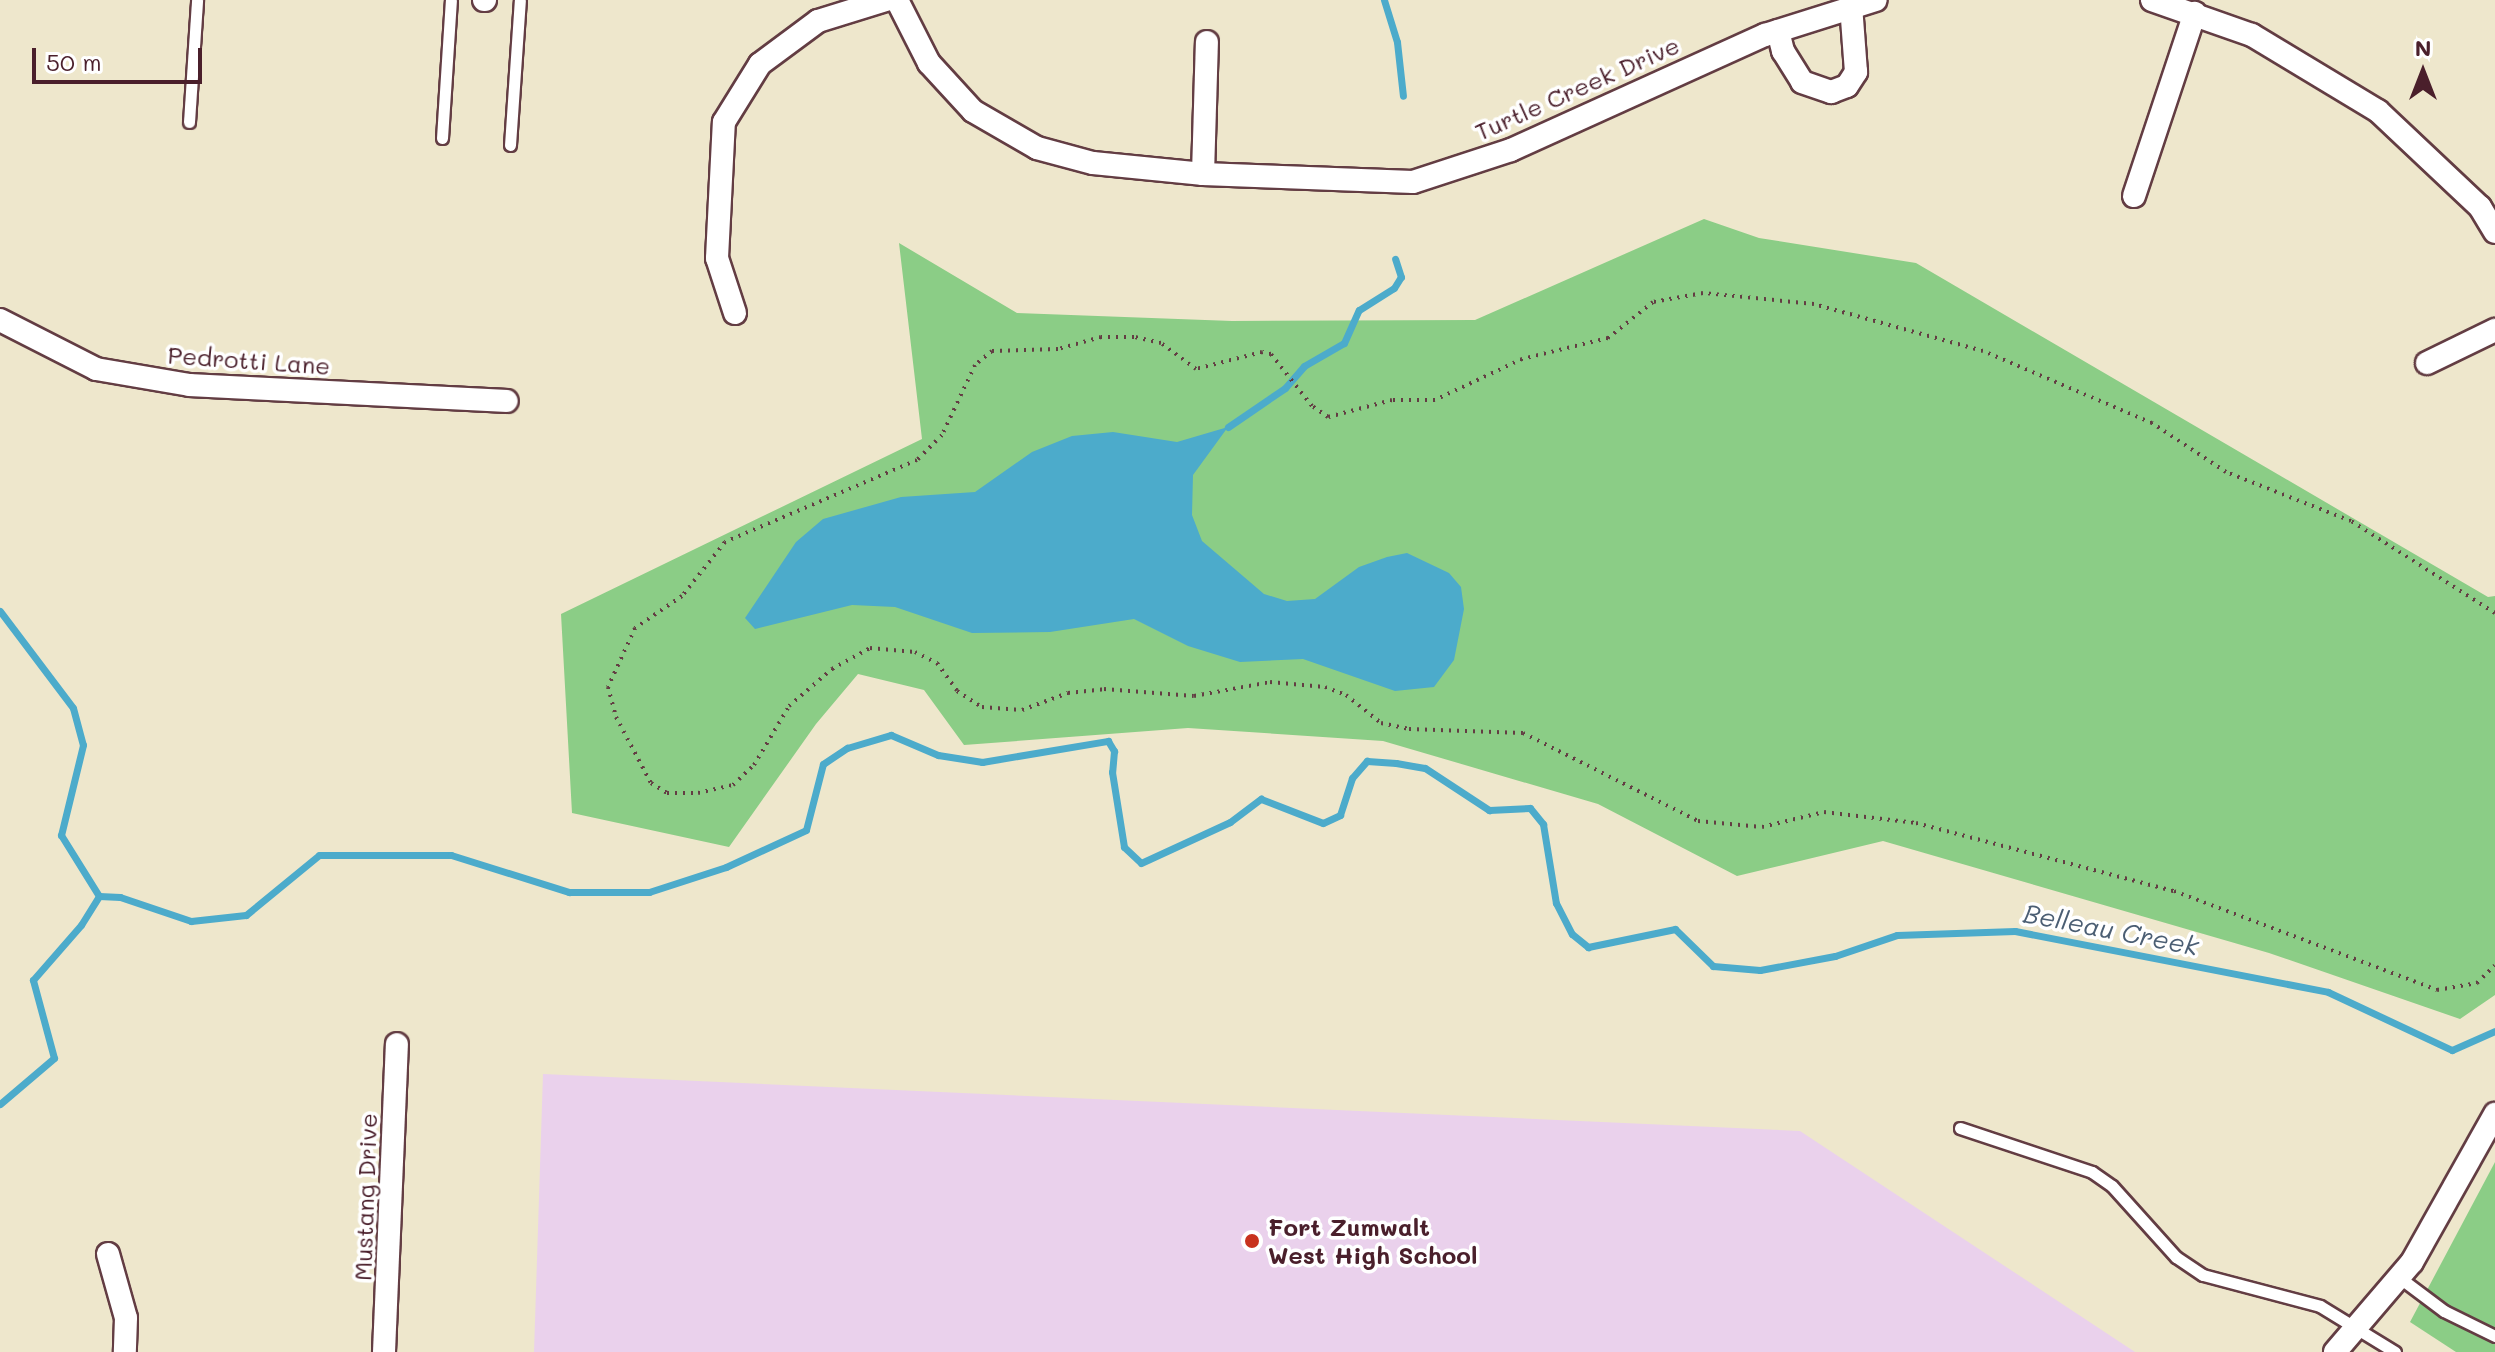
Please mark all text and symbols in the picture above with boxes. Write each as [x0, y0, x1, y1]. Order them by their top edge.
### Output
street label: Turtle Creek Drive [1470, 30, 1684, 146]
scale bar [36, 32, 206, 82]
north arrow [2383, 32, 2463, 112]
text: N [2415, 33, 2431, 62]
text: 50 m [46, 46, 102, 77]
street label: Pedrotti Lane [167, 340, 331, 380]
water label: Belleau Creek [2021, 898, 2201, 962]
street label: Mustang Drive [348, 1113, 382, 1281]
place label: Fort Zumwalt West High School [1268, 1213, 1477, 1269]
marker: Fort Zumwalt West High School [1243, 1232, 1261, 1250]

